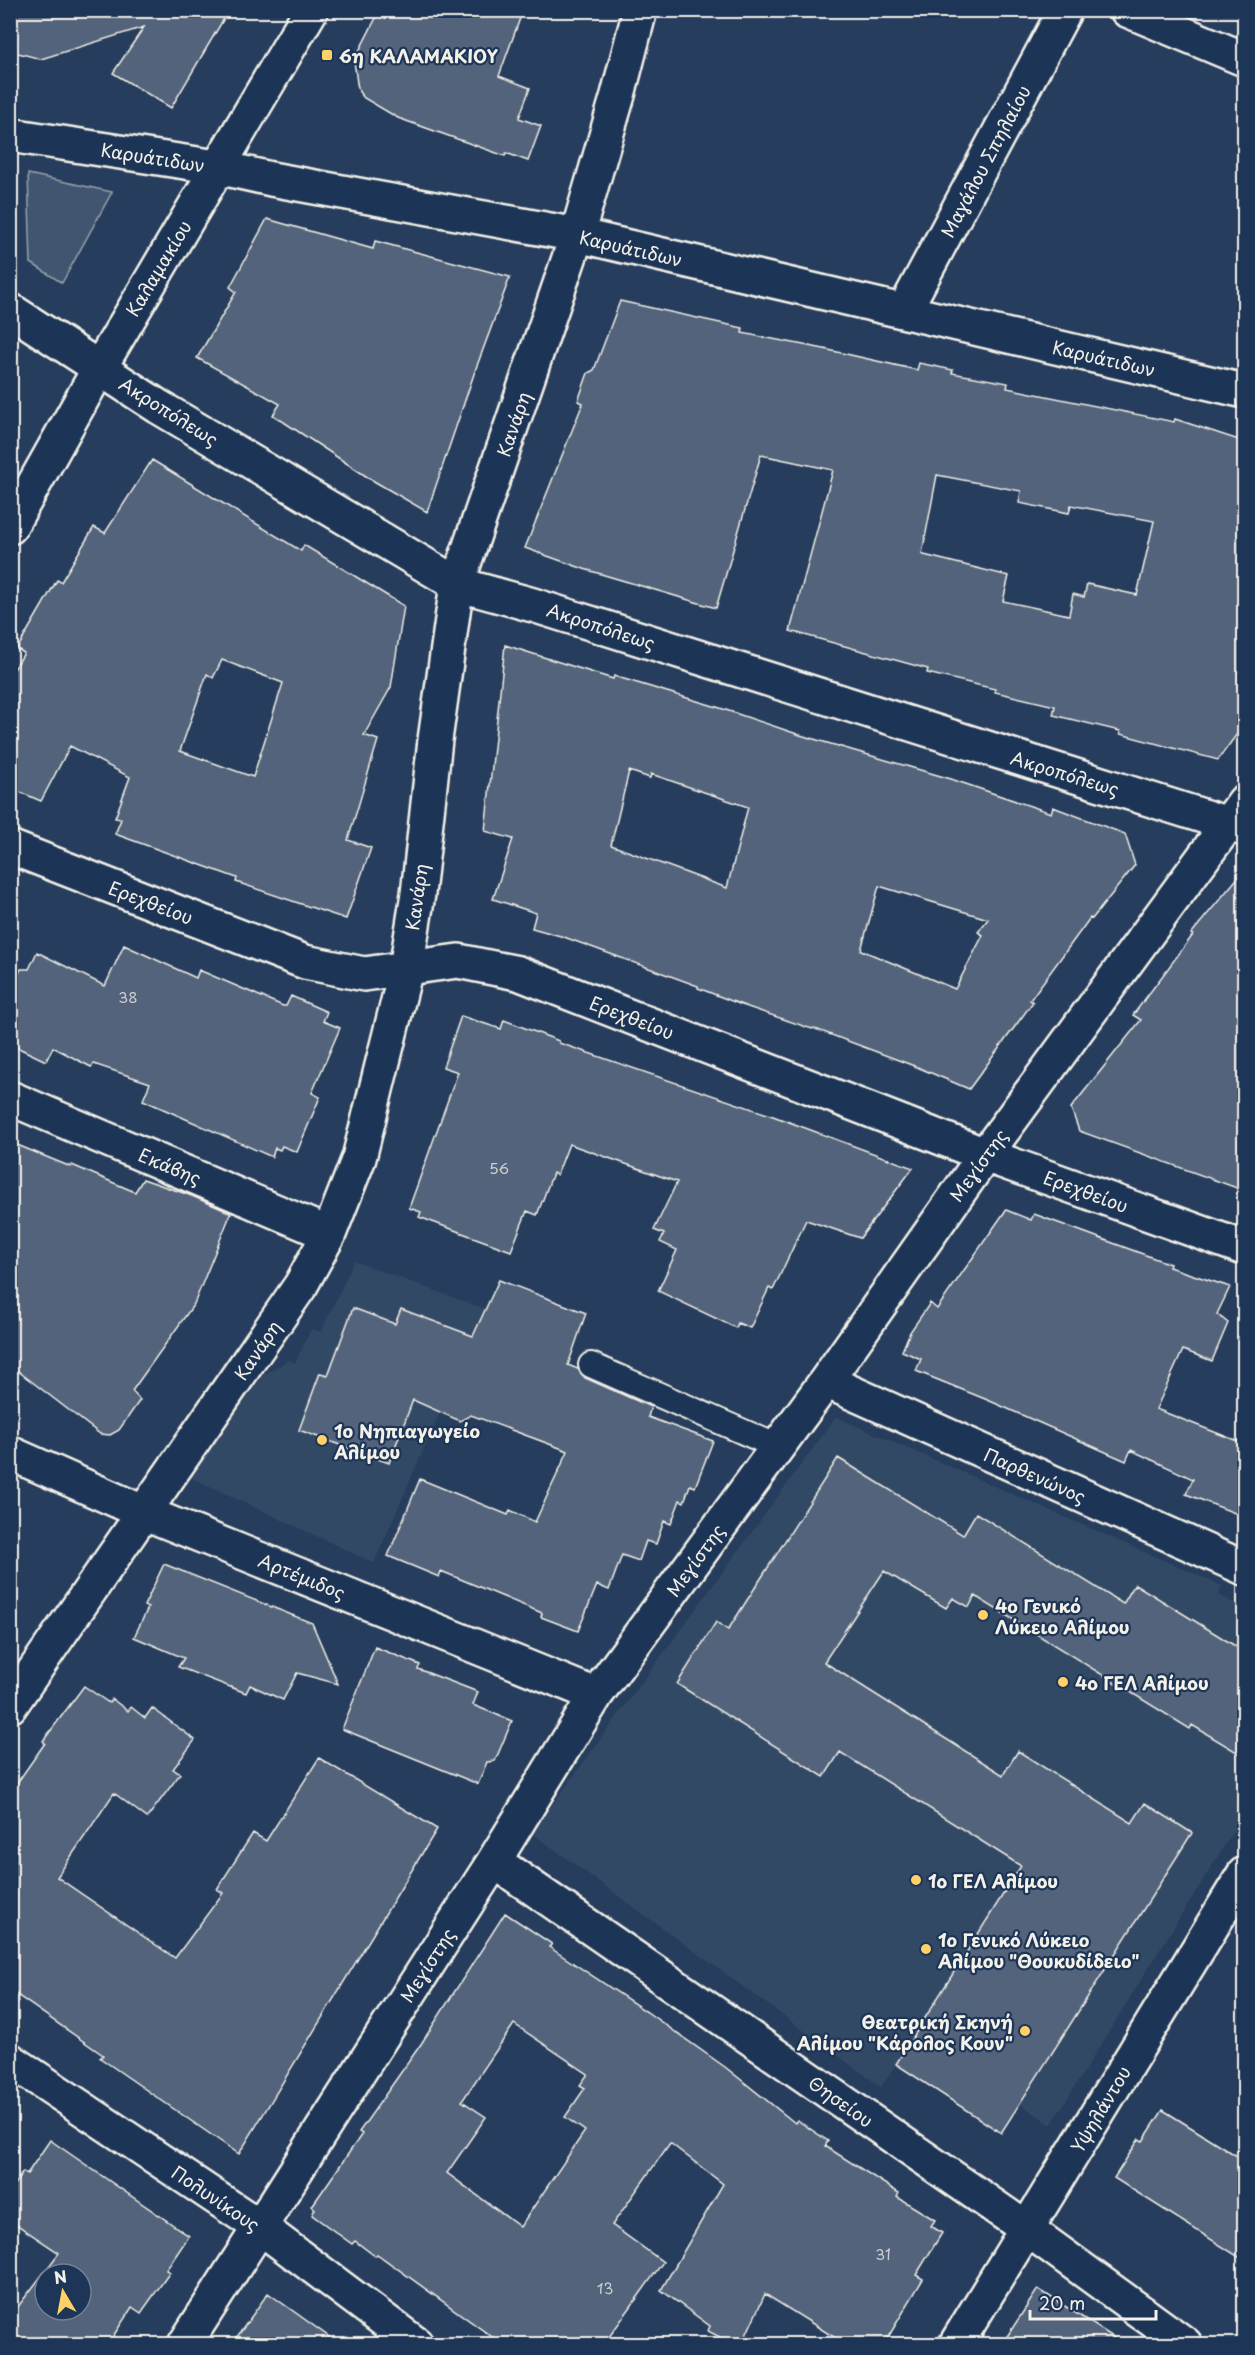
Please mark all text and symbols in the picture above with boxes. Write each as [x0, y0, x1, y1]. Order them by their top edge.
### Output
place label: 6η ΚΑΛΑΜΑΚΙΟΥ [339, 42, 498, 69]
marker: 6η ΚΑΛΑΜΑΚΙΟΥ [320, 48, 334, 62]
street label: Μαγάλου Σπηλαίου [933, 80, 1037, 242]
street label: Καρυάτιδων [99, 135, 207, 179]
street label: Καλαμακίου [119, 215, 197, 321]
street label: Καρυάτιδων [577, 223, 685, 273]
street label: Καρυάτιδων [1050, 333, 1158, 383]
street label: Ακροπόλεως [114, 370, 224, 452]
street label: Κανάρη [489, 388, 537, 460]
street label: Ακροπόλεως [544, 596, 658, 656]
street label: Ακροπόλεως [1007, 744, 1123, 802]
street label: Κανάρη [398, 862, 434, 932]
street label: Ερεχθείου [105, 874, 197, 930]
house number: 38 [118, 985, 138, 1008]
street label: Ερεχθείου [586, 989, 678, 1045]
street label: Μεγίστης [942, 1123, 1014, 1207]
street label: Εκάβης [134, 1141, 206, 1191]
house number: 56 [489, 1156, 509, 1179]
street label: Ερεχθείου [1040, 1163, 1132, 1219]
street label: Κανάρη [227, 1315, 287, 1385]
place label: 1o Νηπιαγωγείο Αλίμου [333, 1417, 481, 1465]
marker: 1o Νηπιαγωγείο Αλίμου [315, 1433, 329, 1447]
street label: Παρθενώνος [980, 1440, 1090, 1510]
street label: Μεγίστης [659, 1518, 731, 1602]
street label: Αρτέμιδος [255, 1546, 349, 1606]
place label: 4ο Γενικό Λύκειο Αλίμου [995, 1592, 1130, 1640]
marker: 4ο Γενικό Λύκειο Αλίμου [976, 1608, 990, 1622]
place label: 4ο ΓΕΛ Αλίμου [1075, 1669, 1209, 1696]
marker: 4ο ΓΕΛ Αλίμου [1056, 1675, 1070, 1689]
place label: 1ο ΓΕΛ Αλίμου [928, 1867, 1058, 1894]
marker: 1ο ΓΕΛ Αλίμου [909, 1873, 923, 1887]
street label: Μεγίστης [393, 1922, 461, 2008]
place label: 1ο Γενικό Λύκειο Αλίμου "Θουκυδίδειο" [937, 1926, 1139, 1974]
marker: 1ο Γενικό Λύκειο Αλίμου "Θουκυδίδειο" [919, 1942, 933, 1956]
place label: Θεατρική Σκηνή Αλίμου "Κάρολος Κουν" [796, 2008, 1013, 2056]
marker: Θεατρική Σκηνή Αλίμου "Κάρολος Κουν" [1018, 2024, 1032, 2038]
street label: Υψηλάντου [1063, 2060, 1137, 2158]
street label: Θησείου [803, 2069, 879, 2133]
street label: Πολυνίκους [167, 2159, 265, 2237]
house number: 31 [875, 2242, 891, 2265]
north arrow [33, 2262, 93, 2322]
text: N [52, 2263, 69, 2289]
house number: 13 [597, 2276, 613, 2299]
scale bar [1030, 2283, 1156, 2321]
text: 20 m [1039, 2289, 1085, 2316]

